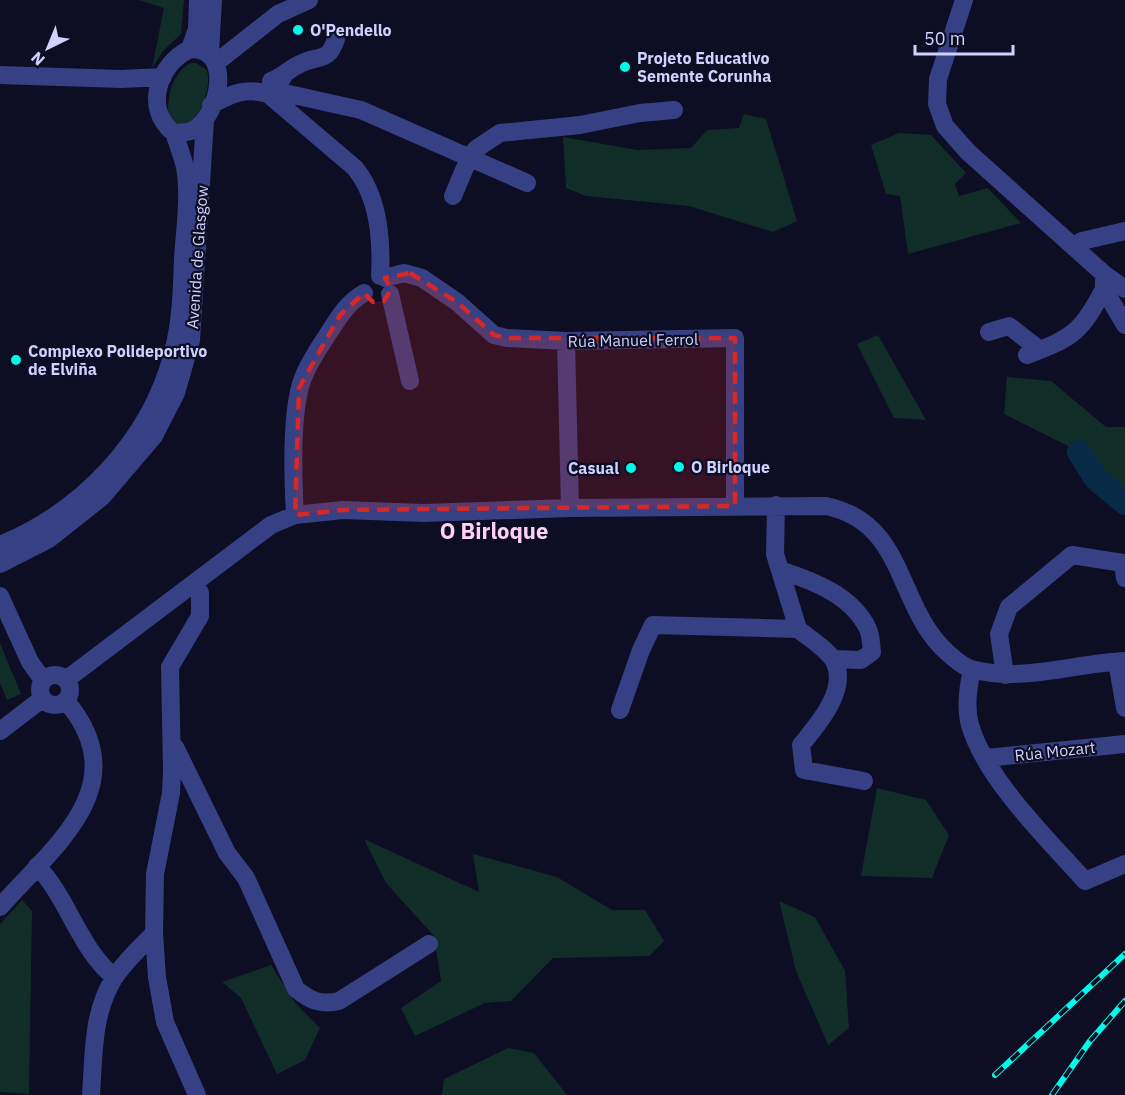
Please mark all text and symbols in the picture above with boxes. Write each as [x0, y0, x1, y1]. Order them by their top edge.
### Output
north arrow [18, 18, 78, 78]
scale bar [915, 18, 1012, 56]
place label: O'Pendello [310, 20, 392, 40]
marker: O'Pendello [291, 23, 305, 37]
text: 50 m [924, 27, 966, 50]
text: N [27, 48, 49, 70]
place label: Projeto Educativo Semente Corunha [637, 48, 771, 86]
marker: Projeto Educativo Semente Corunha [618, 60, 632, 74]
street label: Avenida de Glasgow [182, 184, 212, 330]
street label: Rúa Manuel Ferrol [568, 329, 698, 351]
place label: Complexo Polideportivo de Elviña [28, 341, 207, 379]
marker: Complexo Polideportivo de Elviña [9, 353, 23, 367]
place label: O Birloque [691, 457, 770, 477]
place label: Casual [568, 458, 619, 478]
marker: O Birloque [672, 460, 686, 474]
marker: Casual [624, 461, 638, 475]
district label: O Birloque [440, 516, 548, 545]
street label: Rúa Mozart [1014, 737, 1096, 765]

